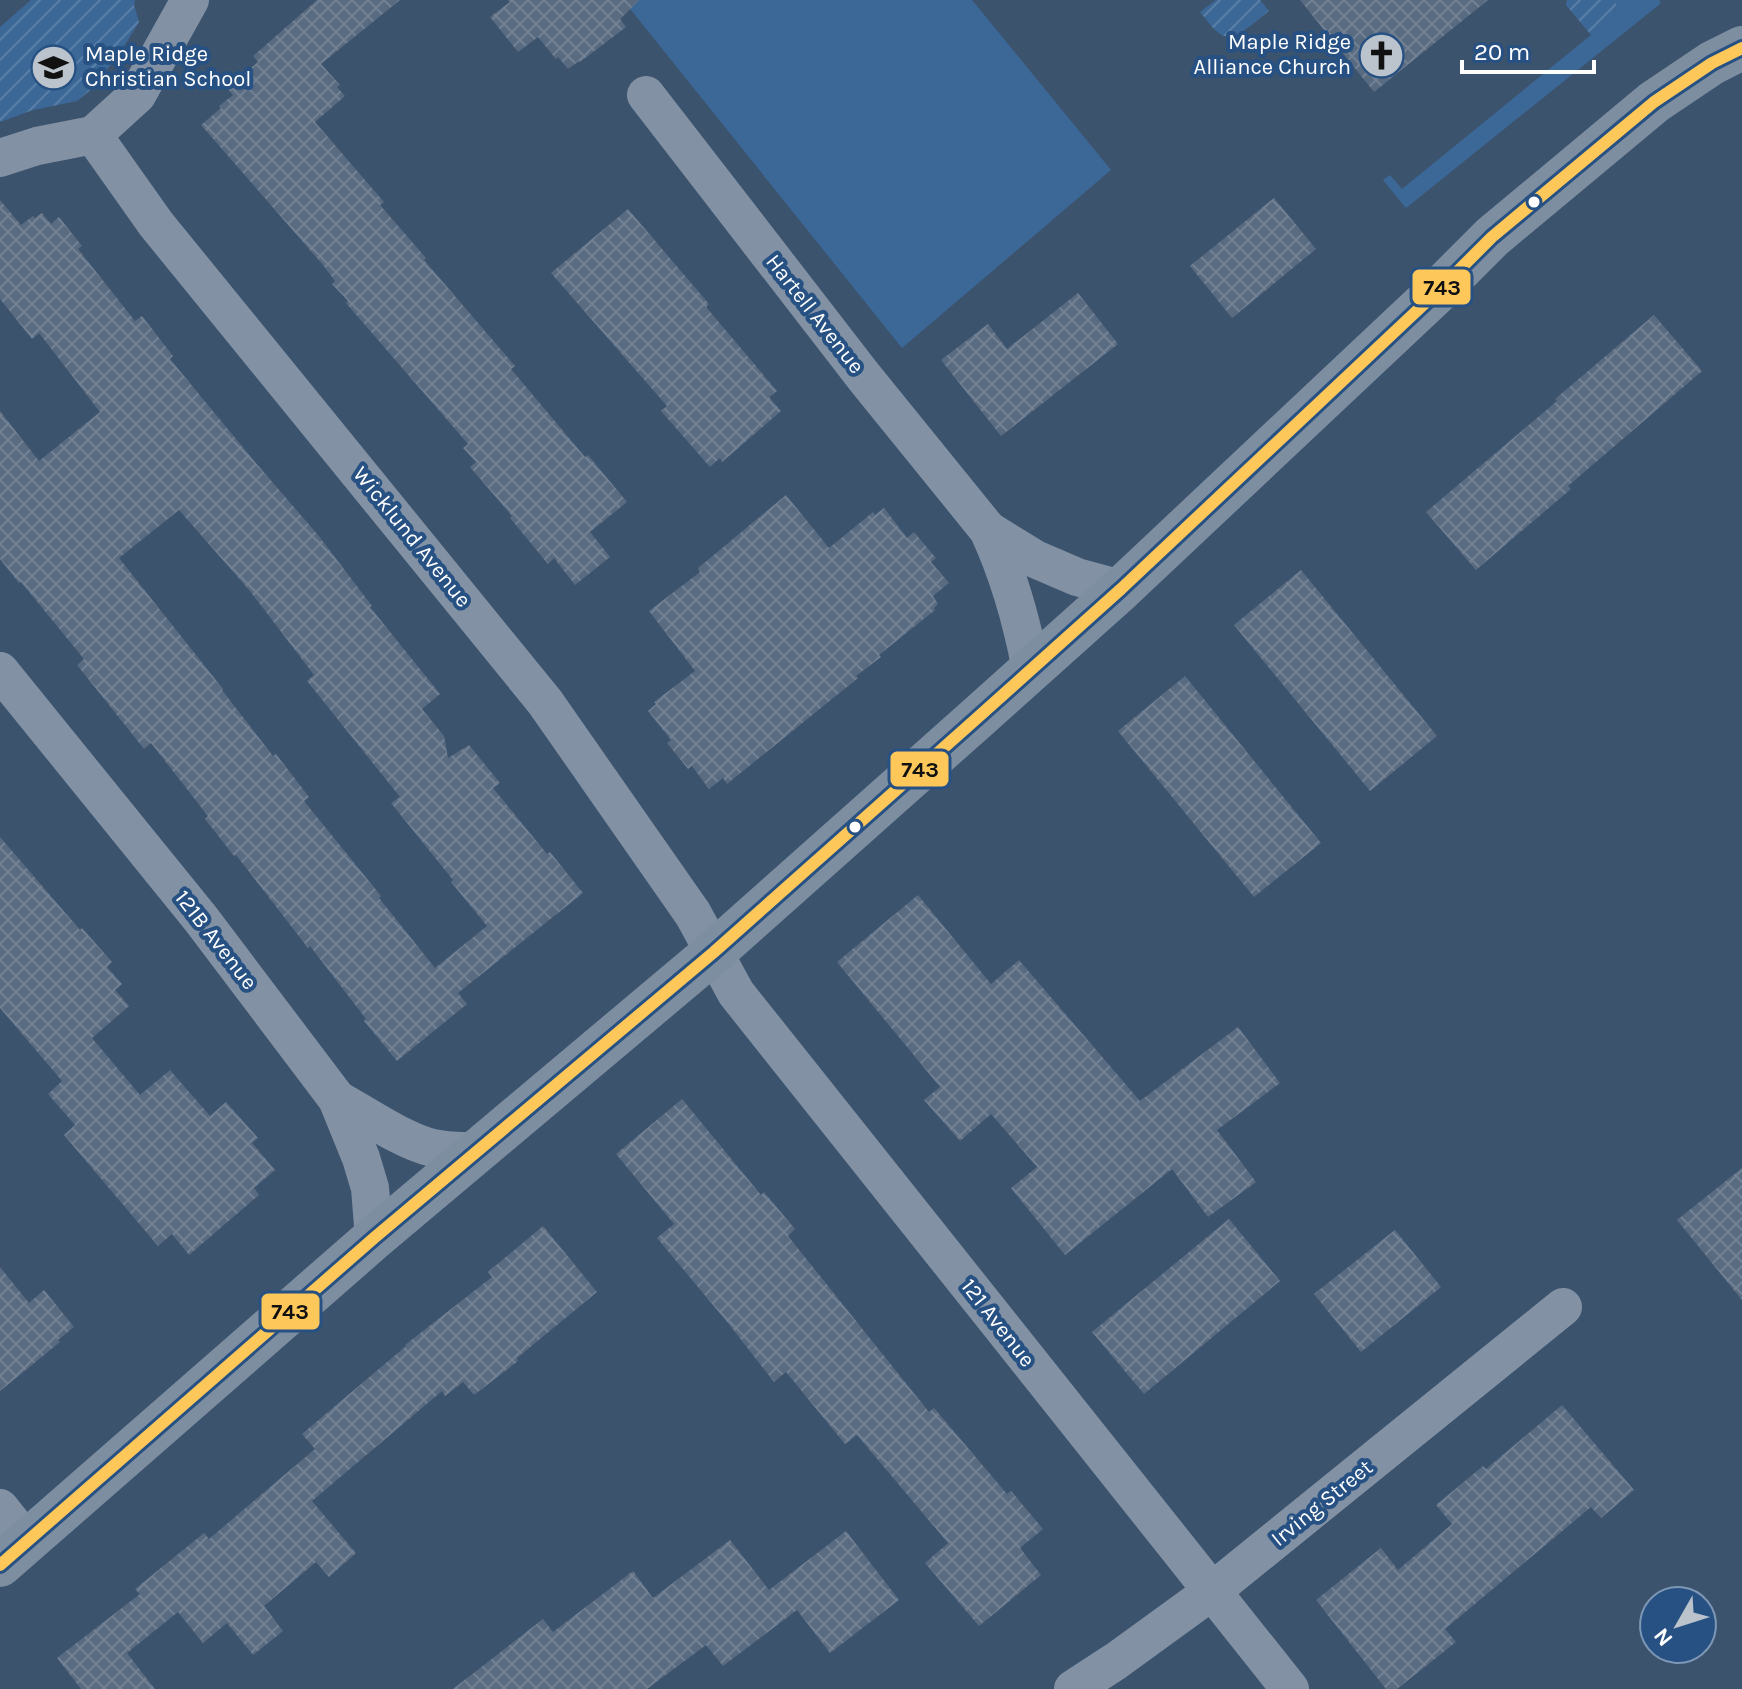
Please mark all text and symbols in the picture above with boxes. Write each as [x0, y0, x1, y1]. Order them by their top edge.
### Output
scale bar [1462, 24, 1594, 74]
place label: Maple Ridge Alliance Church [1194, 29, 1351, 80]
church icon: Maple Ridge Alliance Church [1358, 31, 1406, 79]
text: 20 m [1474, 38, 1530, 66]
place label: Maple Ridge Christian School [85, 41, 251, 92]
school or university icon: Maple Ridge Christian School [30, 43, 78, 91]
unlabelled marker [1526, 194, 1542, 210]
street label: Hartell Avenue [760, 249, 870, 379]
line badge: 743 [1411, 268, 1472, 306]
text: 743 [1423, 275, 1461, 301]
street label: Wicklund Avenue [347, 461, 477, 613]
line badge: 743 [889, 750, 950, 788]
text: 743 [901, 757, 939, 783]
unlabelled marker [847, 819, 863, 835]
street label: 121B Avenue [169, 885, 263, 995]
street label: 121 Avenue [955, 1274, 1041, 1372]
line badge: 743 [260, 1292, 321, 1331]
text: 743 [271, 1299, 309, 1325]
street label: Irving Street [1266, 1454, 1378, 1552]
north arrow [1638, 1585, 1718, 1665]
text: N [1648, 1623, 1678, 1651]

